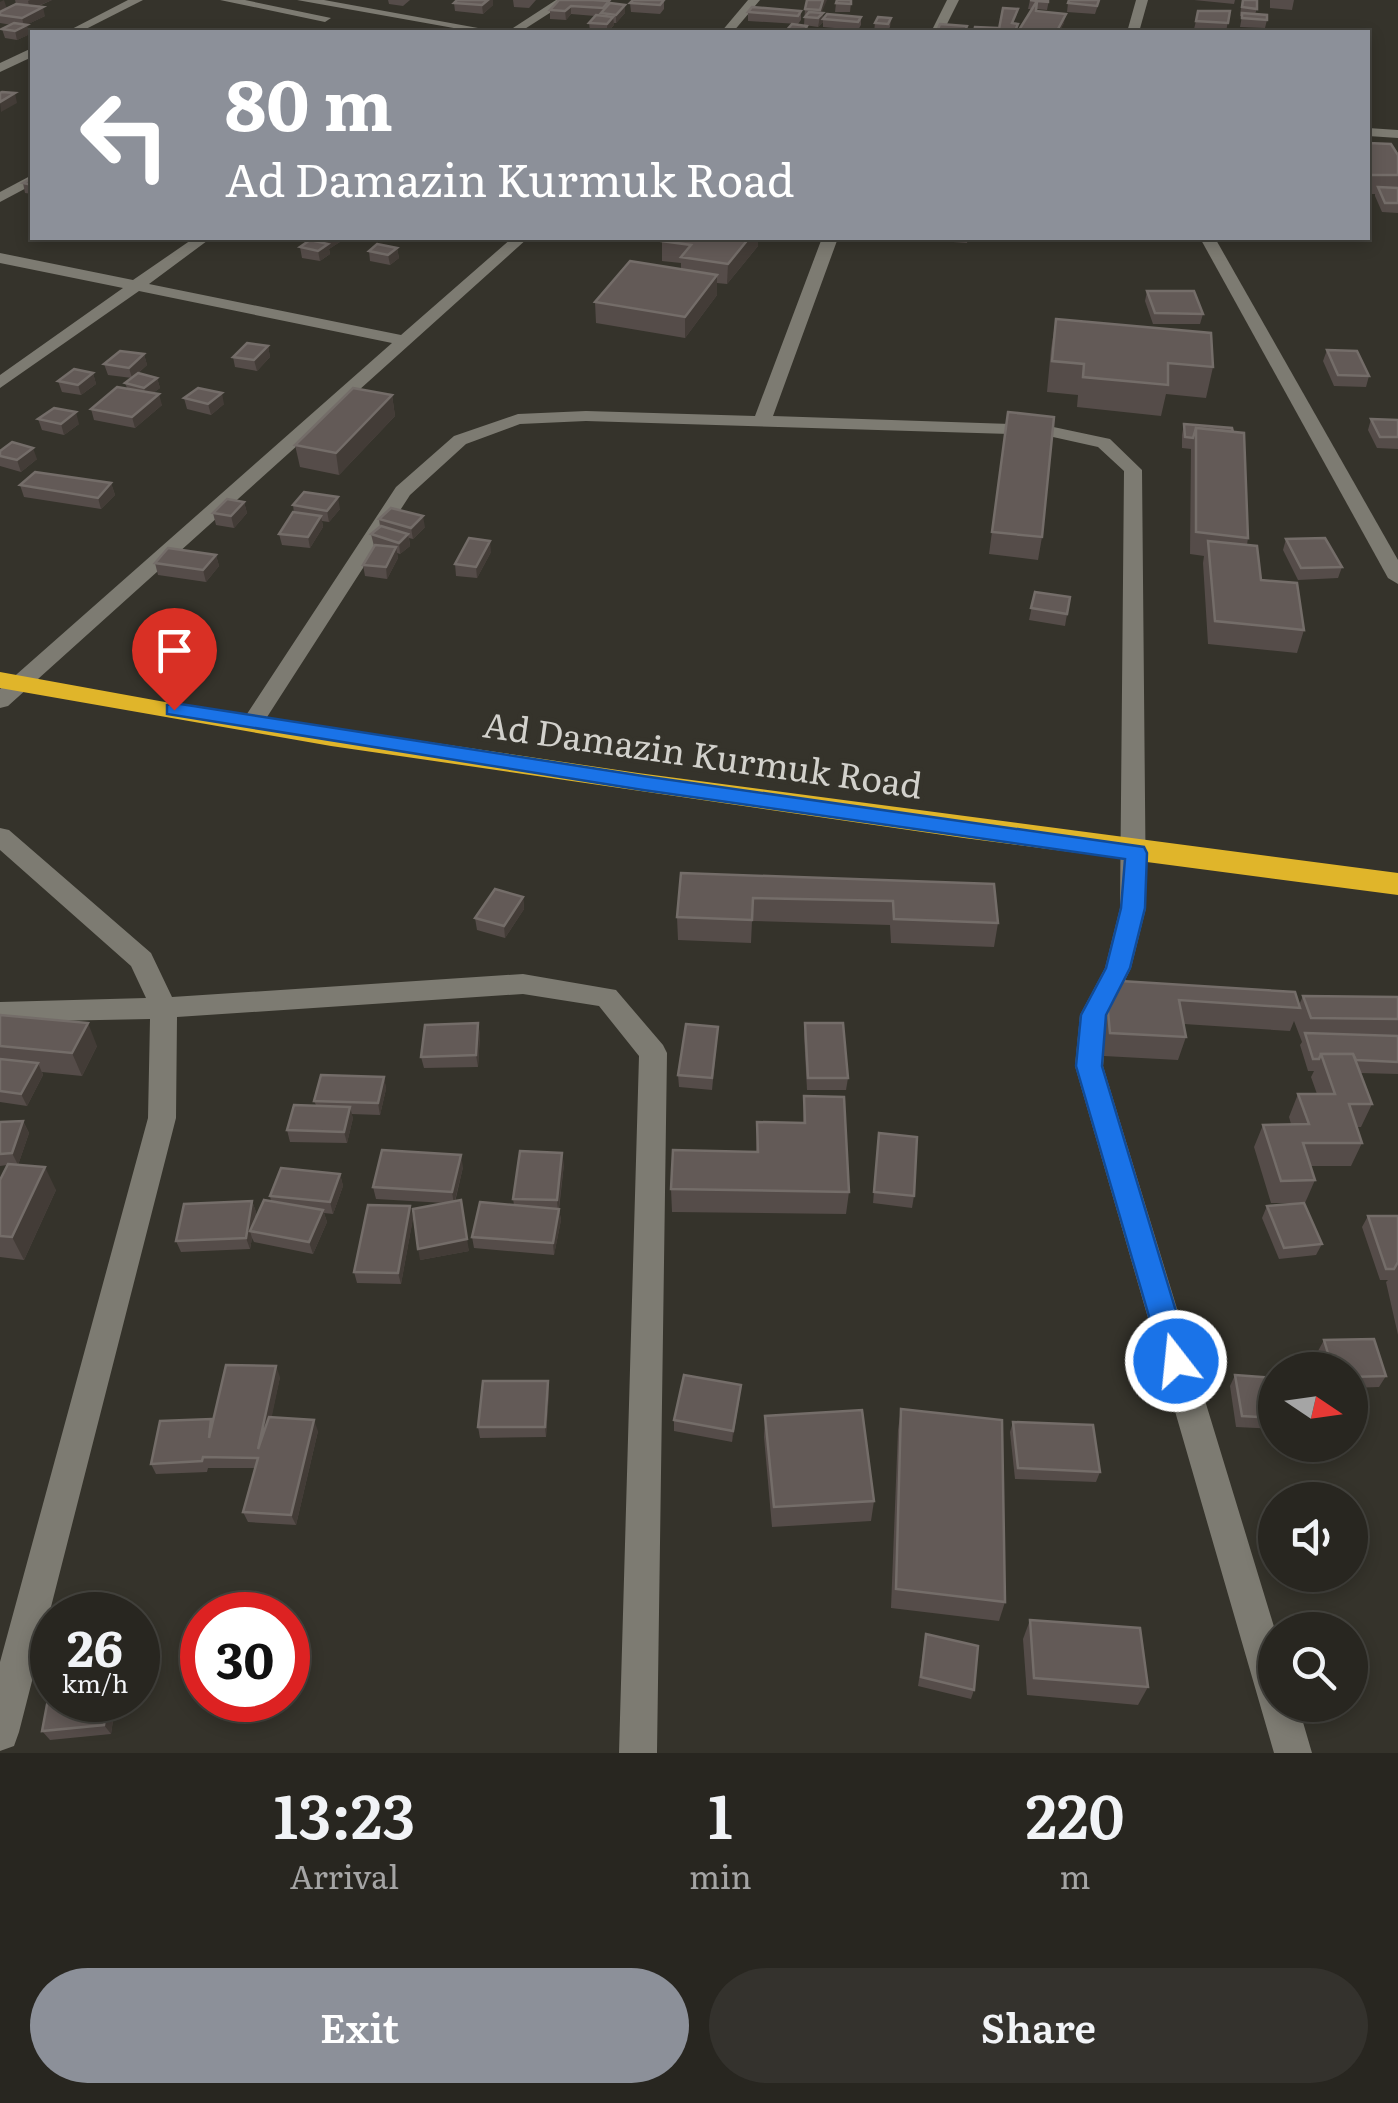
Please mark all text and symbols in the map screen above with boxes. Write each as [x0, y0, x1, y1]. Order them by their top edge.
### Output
text: 80 m [225, 49, 393, 153]
icon: left [60, 70, 190, 200]
text: Ad Damazin Kurmuk Road [225, 144, 795, 211]
pin [132, 608, 217, 711]
icon: arrive [147, 623, 202, 678]
street label: Ad Damazin Kurmuk Road [480, 696, 926, 810]
position arrow [1124, 1309, 1228, 1413]
north arrow [1258, 1352, 1368, 1462]
map controls [1258, 1352, 1368, 1722]
button: sound [1258, 1482, 1368, 1592]
speed limit sign: 30 [180, 1592, 310, 1722]
text: 26 [67, 1608, 123, 1682]
button: search [1258, 1612, 1368, 1722]
text: km/h [62, 1664, 128, 1701]
text: 13:23 [274, 1768, 415, 1857]
text: 1 [708, 1768, 733, 1857]
text: 220 [1025, 1768, 1124, 1857]
text: Arrival [290, 1851, 399, 1899]
text: min [689, 1851, 752, 1899]
text: m [1059, 1851, 1090, 1899]
button: Exit [30, 1968, 689, 2083]
button: Share [709, 1968, 1368, 2083]

